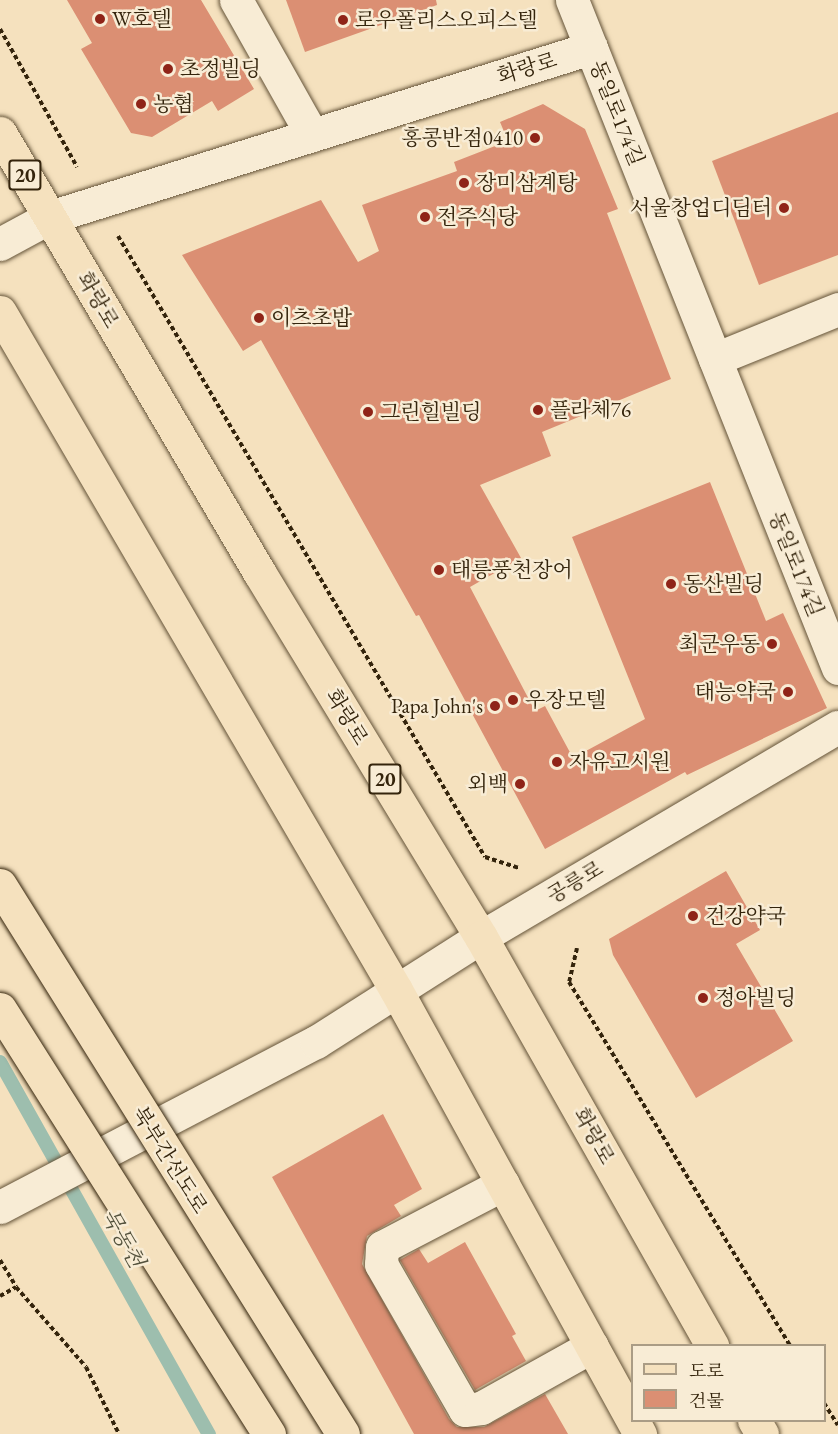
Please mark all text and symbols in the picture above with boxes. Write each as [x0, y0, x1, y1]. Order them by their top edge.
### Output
place label: W호텔 [112, 6, 172, 32]
place label: 로우폴리스오피스텔 [355, 7, 538, 33]
marker: W호텔 [93, 12, 107, 26]
marker: 로우폴리스오피스텔 [336, 13, 350, 27]
street label: 화랑로 [494, 47, 560, 89]
place label: 초정빌딩 [180, 56, 261, 82]
street label: 동일로174길 [584, 57, 650, 169]
marker: 초정빌딩 [161, 62, 175, 76]
place label: 농협 [153, 91, 194, 117]
marker: 농협 [134, 97, 148, 111]
place label: 홍콩반점0410 [402, 125, 523, 151]
marker: 홍콩반점0410 [528, 131, 542, 145]
road number: 20 [7, 158, 43, 192]
place label: 장미삼계탕 [476, 170, 577, 196]
marker: 장미삼계탕 [457, 176, 471, 190]
place label: 서울창업디딤터 [630, 195, 772, 221]
marker: 서울창업디딤터 [777, 201, 791, 215]
place label: 전주식당 [437, 204, 518, 230]
marker: 전주식당 [418, 210, 432, 224]
street label: 화랑로 [72, 267, 124, 333]
place label: 이츠초밥 [271, 305, 352, 331]
marker: 이츠초밥 [252, 311, 266, 325]
place label: 플라체76 [550, 397, 631, 423]
place label: 그린힐빌딩 [380, 399, 481, 425]
marker: 플라체76 [531, 403, 545, 417]
marker: 그린힐빌딩 [361, 405, 375, 419]
street label: 동일로174길 [763, 508, 829, 620]
place label: 태릉풍천장어 [451, 557, 573, 583]
marker: 태릉풍천장어 [432, 563, 446, 577]
place label: 동산빌딩 [683, 571, 764, 597]
marker: 동산빌딩 [664, 577, 678, 591]
place label: 최군우동 [679, 631, 760, 657]
marker: 최군우동 [765, 637, 779, 651]
place label: 태능약국 [695, 679, 776, 705]
street label: 화랑로 [321, 684, 373, 750]
marker: 태능약국 [781, 685, 795, 699]
place label: 우장모텔 [525, 687, 606, 713]
place label: Papa John's [391, 693, 483, 719]
marker: 우장모텔 [506, 693, 520, 707]
marker: Papa John's [488, 699, 502, 713]
place label: 자유고시원 [569, 749, 670, 775]
marker: 자유고시원 [550, 755, 564, 769]
road number: 20 [367, 762, 403, 796]
place label: 외백 [467, 771, 508, 797]
marker: 외백 [513, 777, 527, 791]
street label: 공릉로 [542, 856, 608, 908]
place label: 건강약국 [705, 903, 786, 929]
marker: 건강약국 [686, 909, 700, 923]
place label: 정아빌딩 [715, 985, 796, 1011]
marker: 정아빌딩 [696, 991, 710, 1005]
street label: 북부간선도로 [127, 1102, 213, 1218]
street label: 화랑로 [568, 1103, 620, 1169]
water label: 묵동천 [96, 1204, 150, 1272]
legend [631, 1344, 826, 1422]
text: 도로 [689, 1359, 724, 1382]
text: 건물 [689, 1389, 724, 1412]

